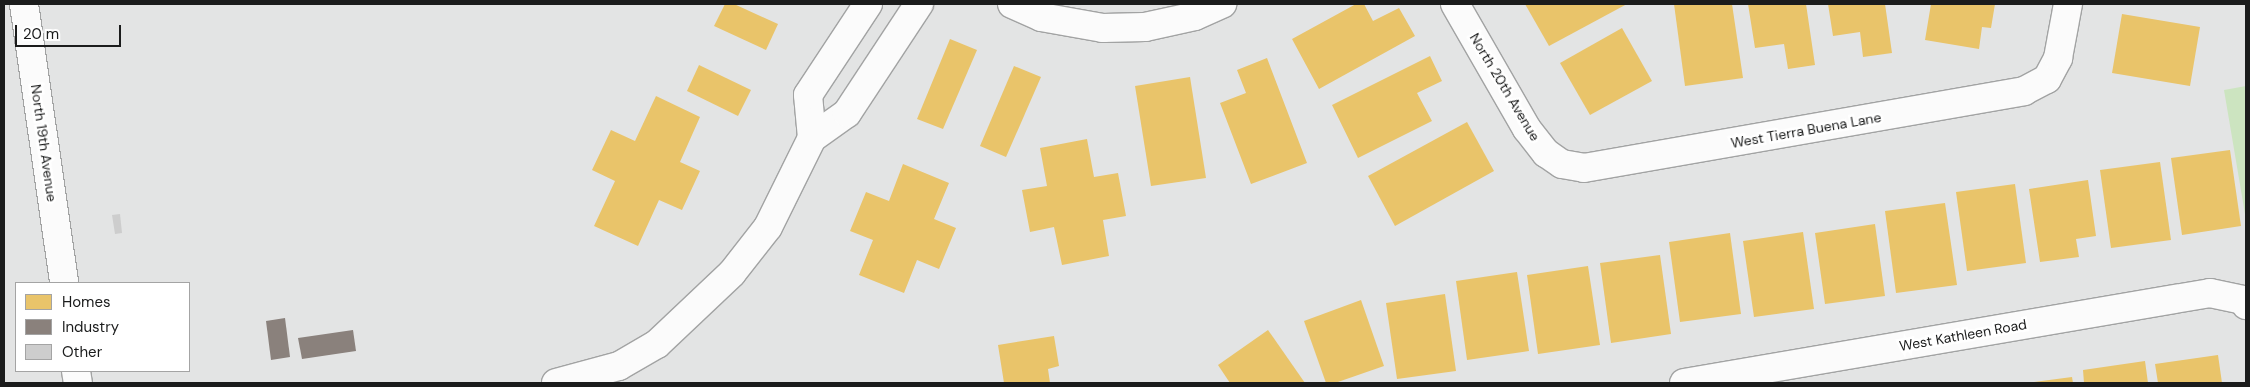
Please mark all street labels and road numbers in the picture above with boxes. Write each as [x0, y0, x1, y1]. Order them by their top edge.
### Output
street label: North 20th Avenue [1466, 30, 1544, 144]
street label: North 19th Avenue [27, 83, 61, 203]
street label: West Tierra Buena Lane [1730, 108, 1882, 152]
street label: West Kathleen Road [1898, 316, 2028, 354]

